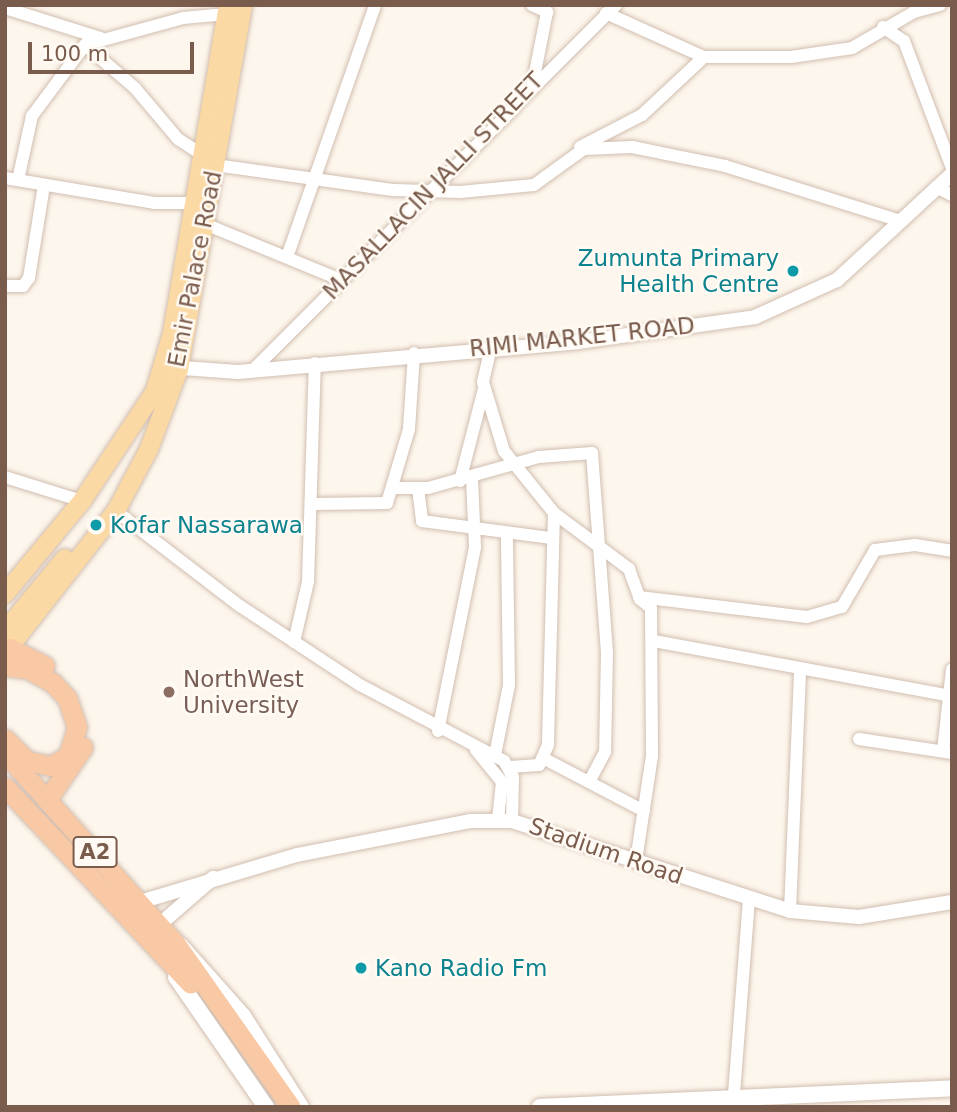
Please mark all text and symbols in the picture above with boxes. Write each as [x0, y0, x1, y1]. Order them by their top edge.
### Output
scale bar [32, 28, 198, 72]
text: 100 m [41, 42, 108, 66]
street label: MASALLACIN JALLI STREET [317, 67, 549, 305]
street label: Emir Palace Road [162, 169, 228, 369]
place label: Zumunta Primary Health Centre [578, 244, 779, 298]
marker: Zumunta Primary Health Centre [785, 263, 801, 279]
street label: RIMI MARKET ROAD [468, 311, 696, 363]
place label: Kofar Nassarawa [110, 511, 303, 539]
marker: Kofar Nassarawa [88, 517, 104, 533]
place label: NorthWest University [183, 665, 304, 719]
marker: NorthWest University [161, 684, 177, 700]
street label: Stadium Road [526, 812, 686, 890]
road number: A2 [72, 834, 118, 870]
place label: Kano Radio Fm [375, 954, 547, 982]
marker: Kano Radio Fm [353, 960, 369, 976]

